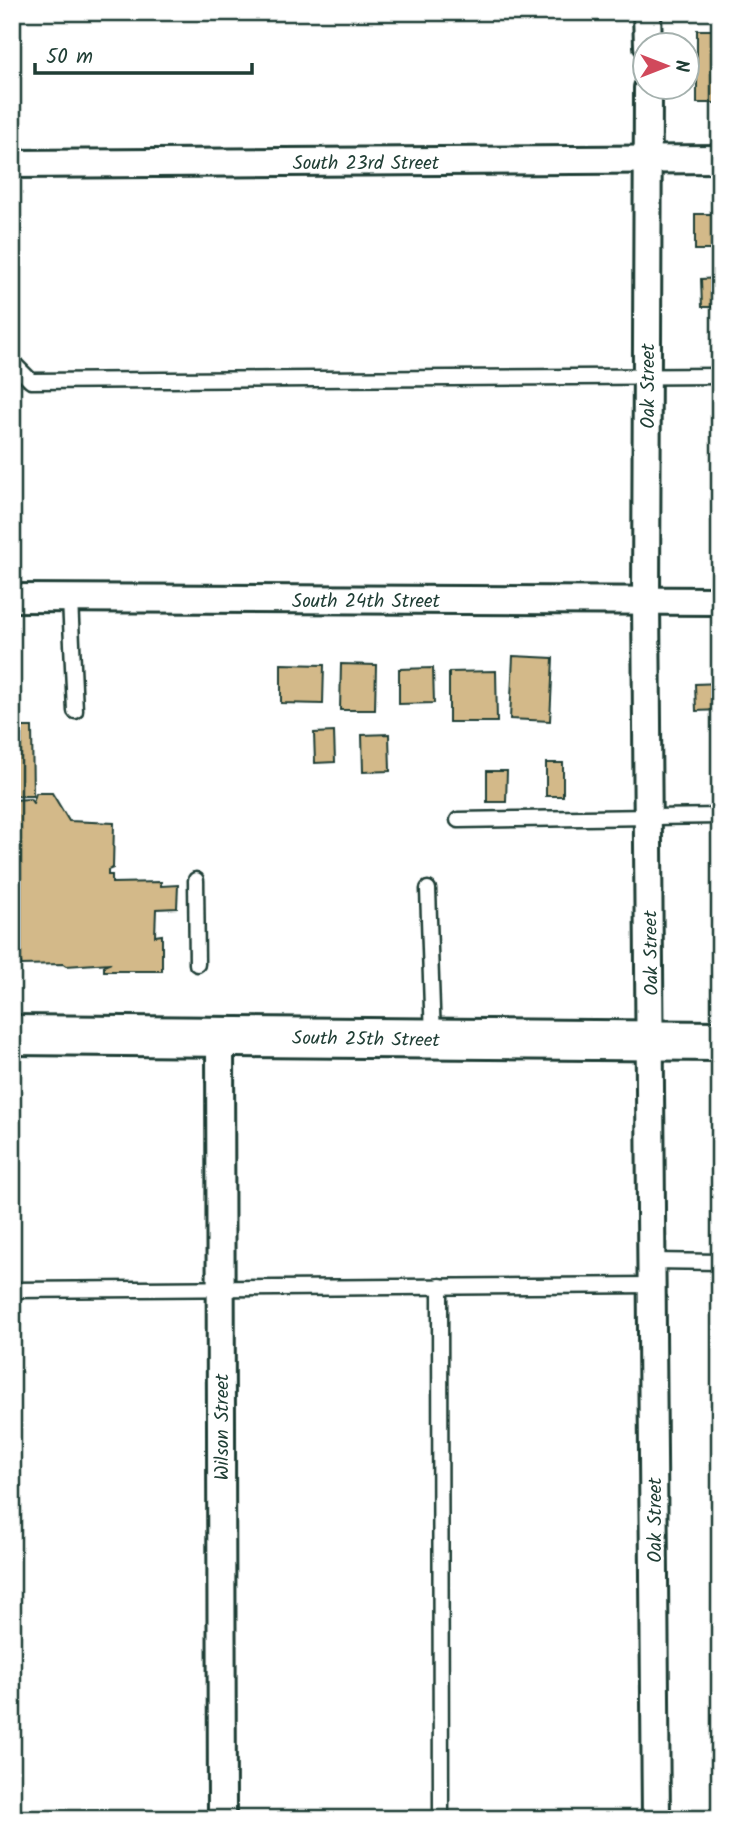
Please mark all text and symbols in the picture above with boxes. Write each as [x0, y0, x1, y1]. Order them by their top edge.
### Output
scale bar [35, 32, 252, 76]
north arrow [630, 32, 700, 102]
text: 50 m [46, 41, 93, 74]
text: N [666, 60, 696, 72]
street label: South 23rd Street [293, 149, 440, 179]
street label: Oak Street [634, 343, 664, 429]
street label: South 24th Street [292, 587, 441, 617]
street label: Oak Street [636, 909, 668, 996]
street label: South 25th Street [292, 1024, 441, 1056]
street label: Wilson Street [208, 1373, 238, 1480]
street label: Oak Street [641, 1477, 671, 1563]

